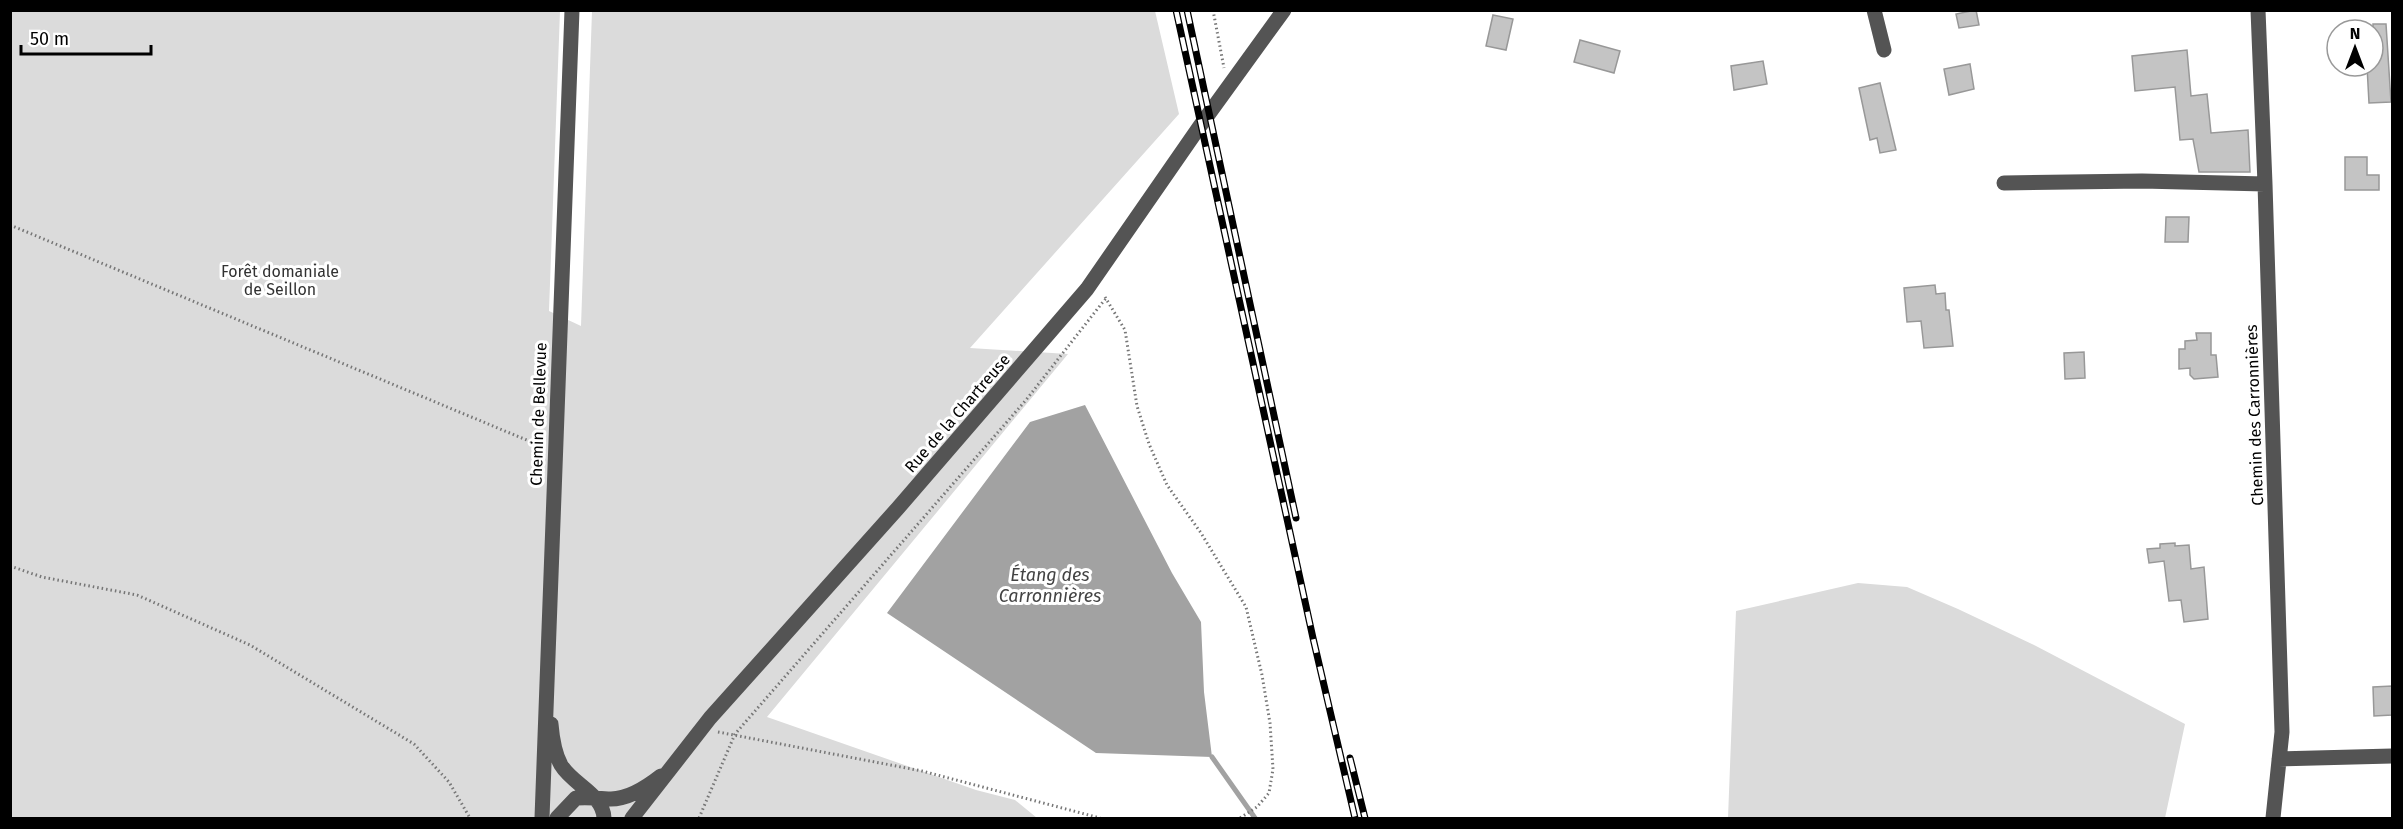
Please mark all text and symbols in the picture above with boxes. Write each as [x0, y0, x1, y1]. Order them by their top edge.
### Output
scale bar [21, 18, 152, 56]
north arrow [2325, 18, 2385, 78]
text: N [2350, 24, 2360, 43]
text: 50 m [30, 28, 69, 50]
park label: Forêt domaniale de Seillon [221, 262, 339, 299]
street label: Chemin des Carronnières [2242, 324, 2267, 506]
street label: Chemin de Bellevue [527, 342, 550, 486]
street label: Rue de la Chartreuse [901, 350, 1014, 476]
water label: Étang des Carronnières [999, 563, 1101, 607]

